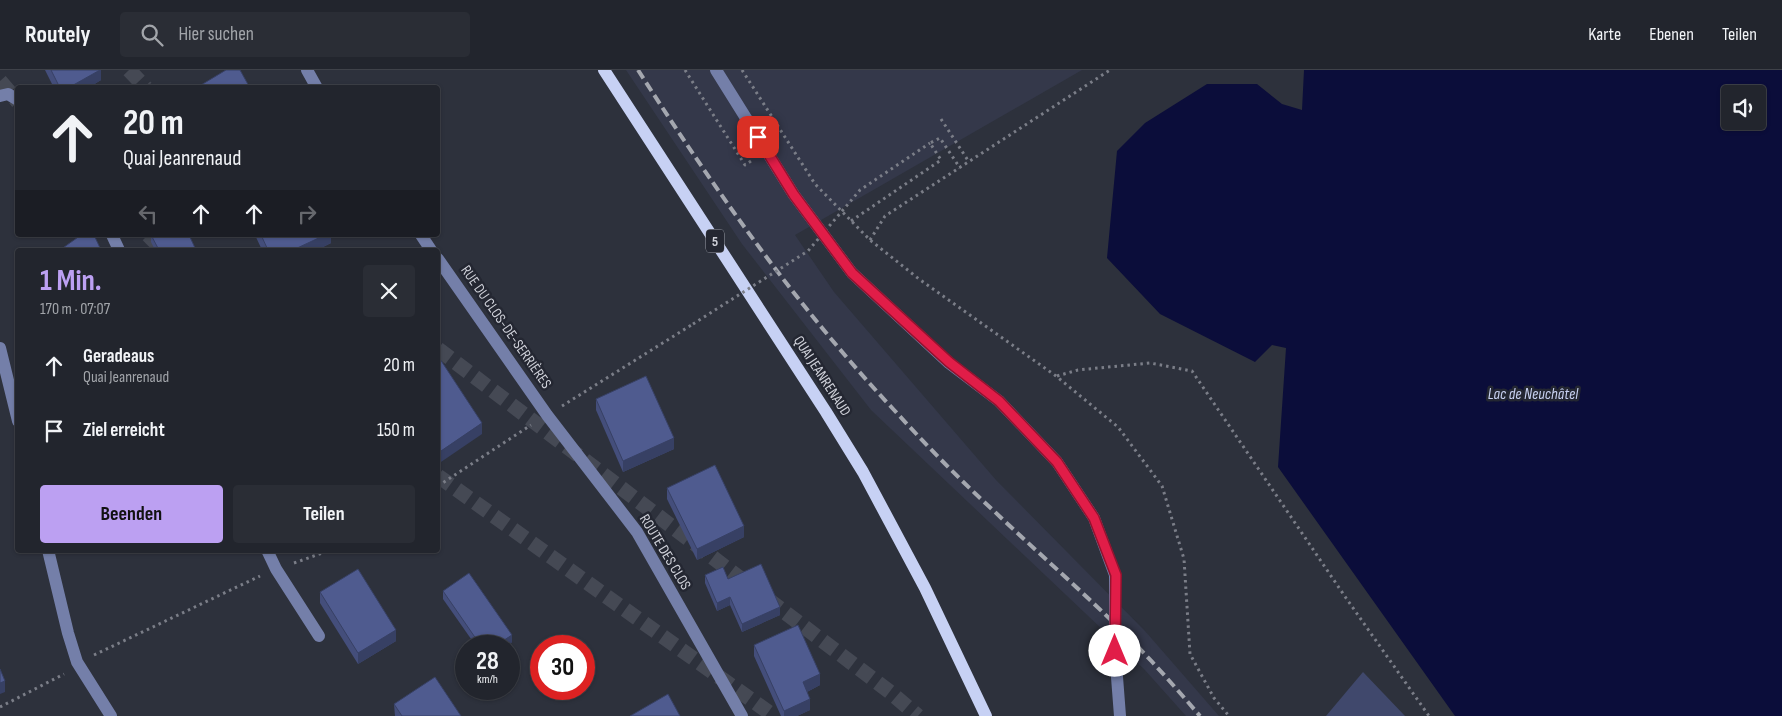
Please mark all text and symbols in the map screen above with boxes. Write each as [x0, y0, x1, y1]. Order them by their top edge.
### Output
search box [120, 12, 470, 57]
text: Routely [25, 20, 90, 49]
icon: search [138, 21, 166, 49]
text: Hier suchen [178, 23, 254, 46]
text: Karte [1588, 24, 1621, 45]
text: Ebenen [1649, 24, 1694, 45]
text: Teilen [1722, 24, 1757, 45]
map controls [1721, 85, 1766, 130]
button: sound [1721, 85, 1766, 130]
text: 20 m [123, 102, 184, 145]
icon: ahead [40, 105, 105, 170]
pin [737, 116, 779, 158]
icon: arrive [744, 123, 772, 151]
text: Quai Jeanrenaud [123, 145, 241, 172]
icon: left [134, 200, 162, 228]
icon: ahead [187, 200, 215, 228]
icon: ahead [240, 200, 268, 228]
icon: right [293, 200, 321, 228]
road number: 5 [706, 230, 724, 252]
street label: RUE DU CLOS-DE-SERRIÈRES [456, 262, 556, 392]
text: 1 Min. [40, 263, 102, 299]
button: close [363, 265, 415, 317]
text: 170 m · 07:07 [40, 300, 110, 319]
street label: QUAI JEANRENAUD [789, 332, 855, 420]
text: Geradeaus [83, 345, 154, 368]
icon: ahead [40, 352, 68, 380]
text: 20 m [383, 354, 415, 377]
text: Quai Jeanrenaud [83, 368, 169, 387]
water label: Lac de Neuchâtel [1488, 385, 1579, 404]
icon: arrive [40, 417, 68, 445]
text: Ziel erreicht [83, 419, 165, 442]
text: 150 m [377, 419, 415, 442]
button: Beenden [40, 485, 223, 543]
button: Teilen [233, 485, 415, 543]
street label: ROUTE DES CLOS [635, 511, 695, 593]
position arrow [1088, 624, 1140, 676]
speed limit sign: 30 [530, 635, 595, 700]
text: 28 [476, 646, 499, 677]
text: km/h [477, 672, 498, 687]

